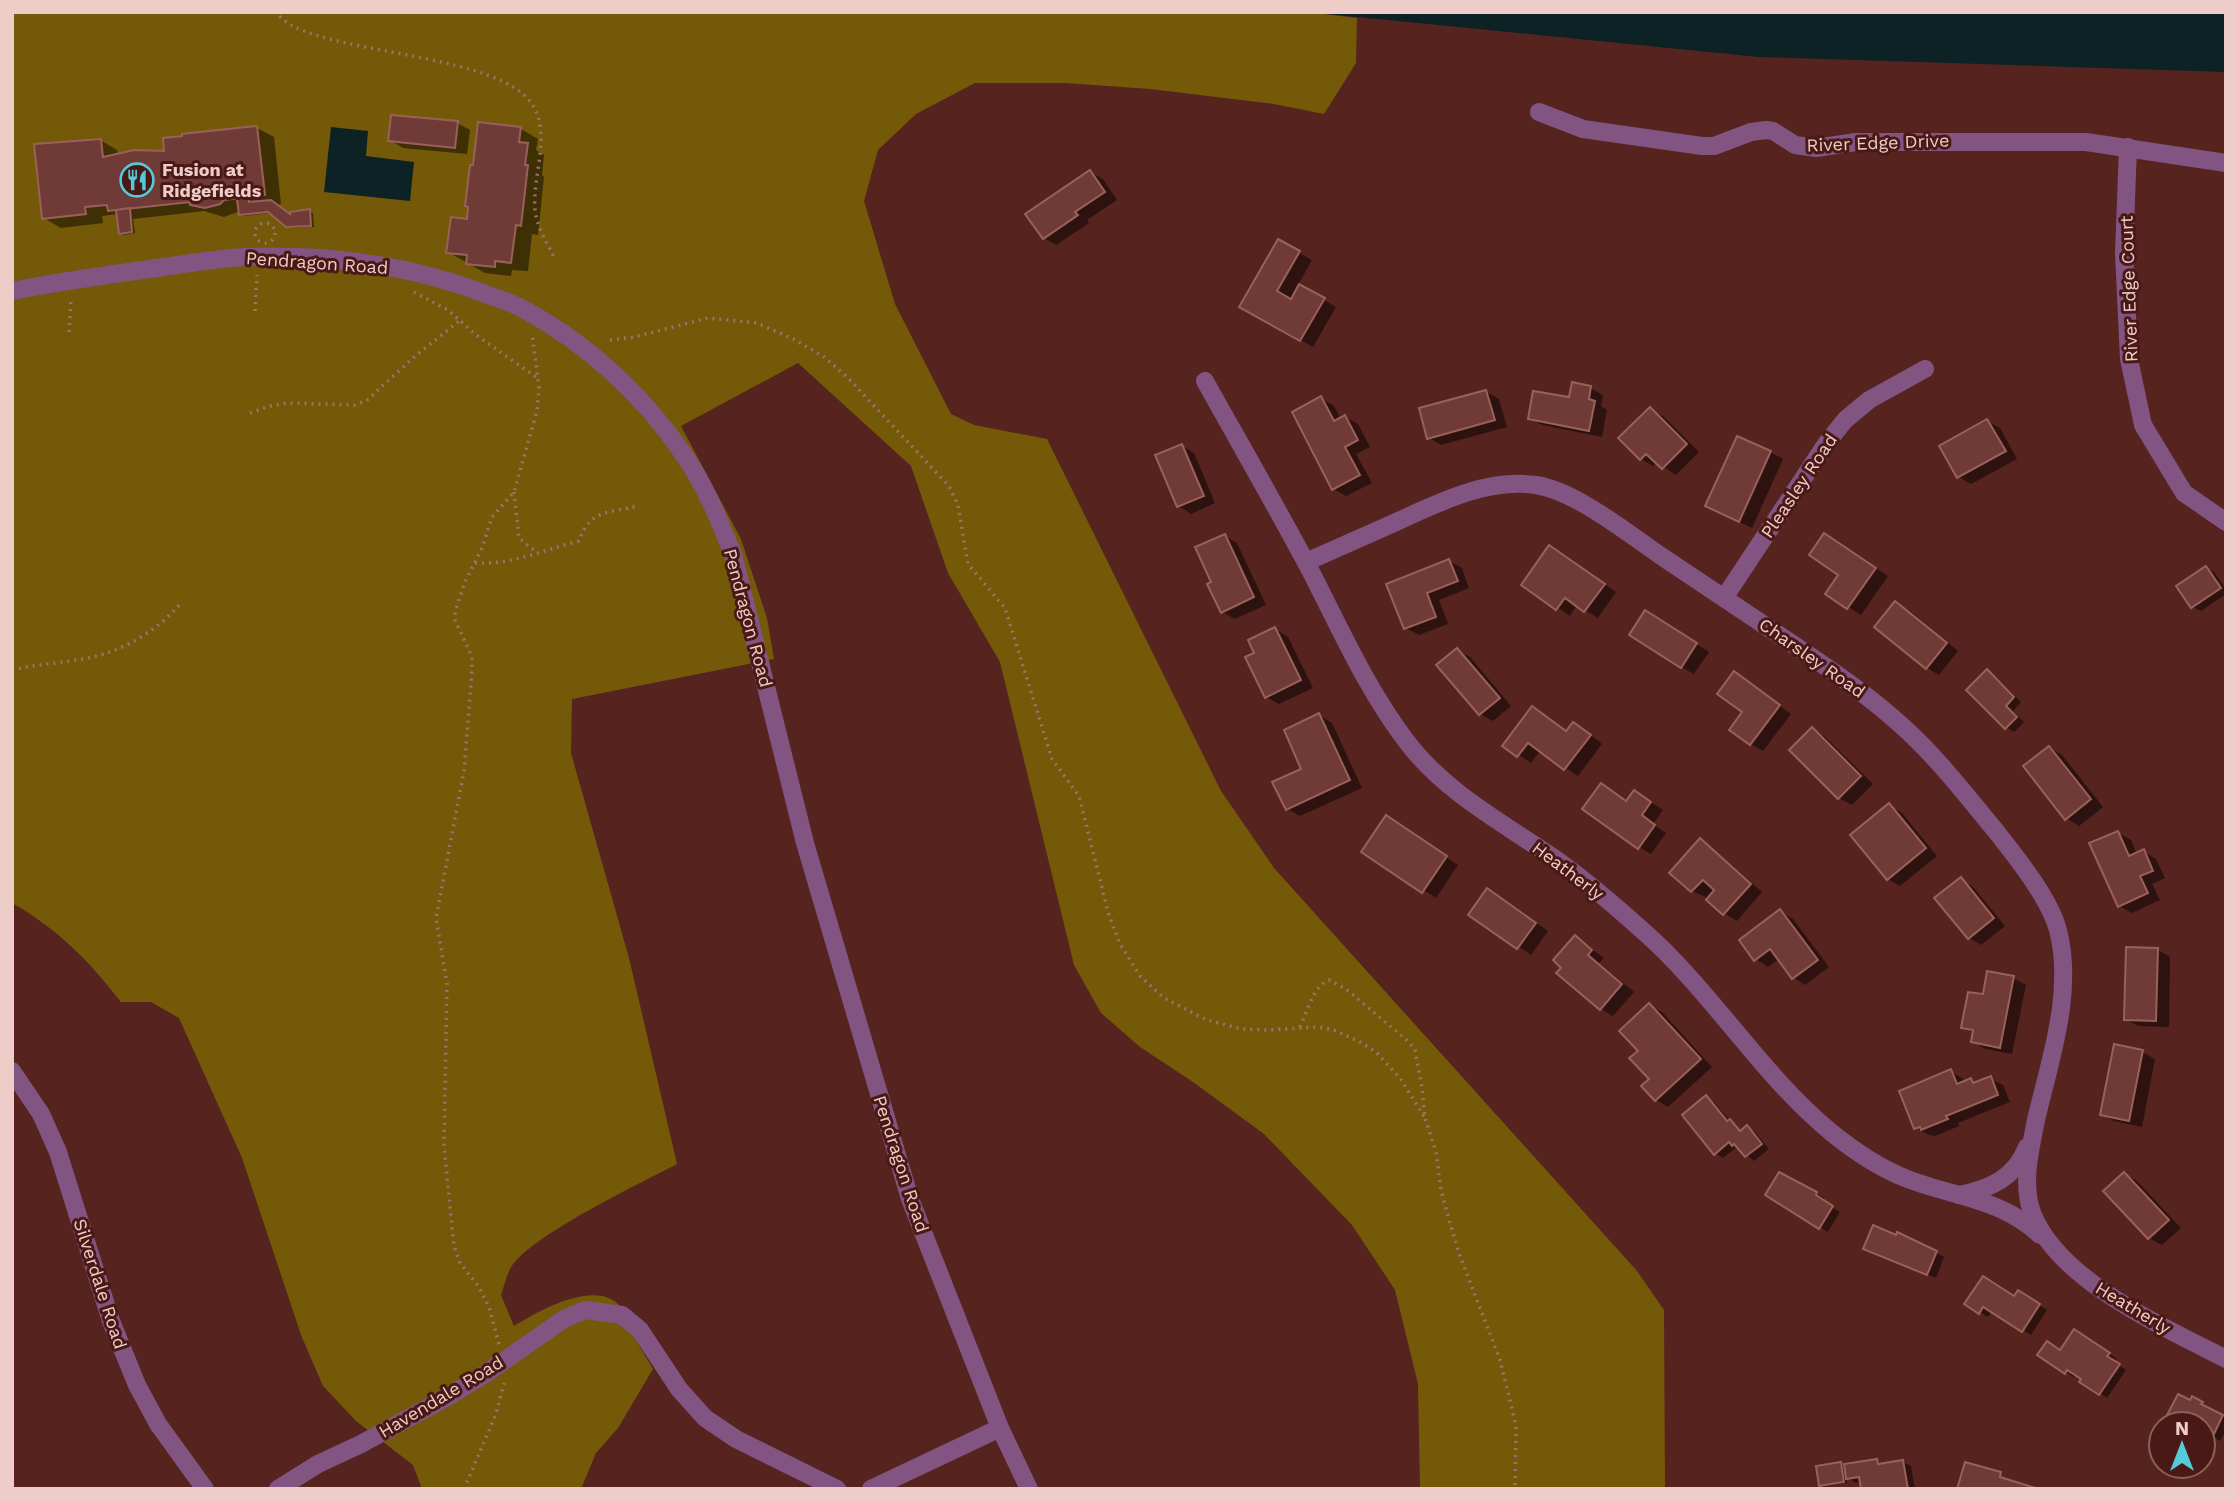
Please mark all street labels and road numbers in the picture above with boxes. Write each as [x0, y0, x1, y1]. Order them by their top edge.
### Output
street label: River Edge Drive [1806, 130, 1950, 155]
street label: River Edge Court [2115, 215, 2142, 363]
street label: Pendragon Road [245, 247, 389, 278]
street label: Pleasley Road [1756, 430, 1841, 542]
street label: Pendragon Road [720, 546, 777, 689]
street label: Charsley Road [1755, 613, 1869, 702]
street label: Heatherly [1528, 837, 1609, 905]
street label: Pendragon Road [869, 1093, 933, 1235]
street label: Silverdale Road [70, 1216, 131, 1352]
street label: Heatherly [2092, 1277, 2175, 1339]
street label: Havendale Road [375, 1351, 507, 1442]

